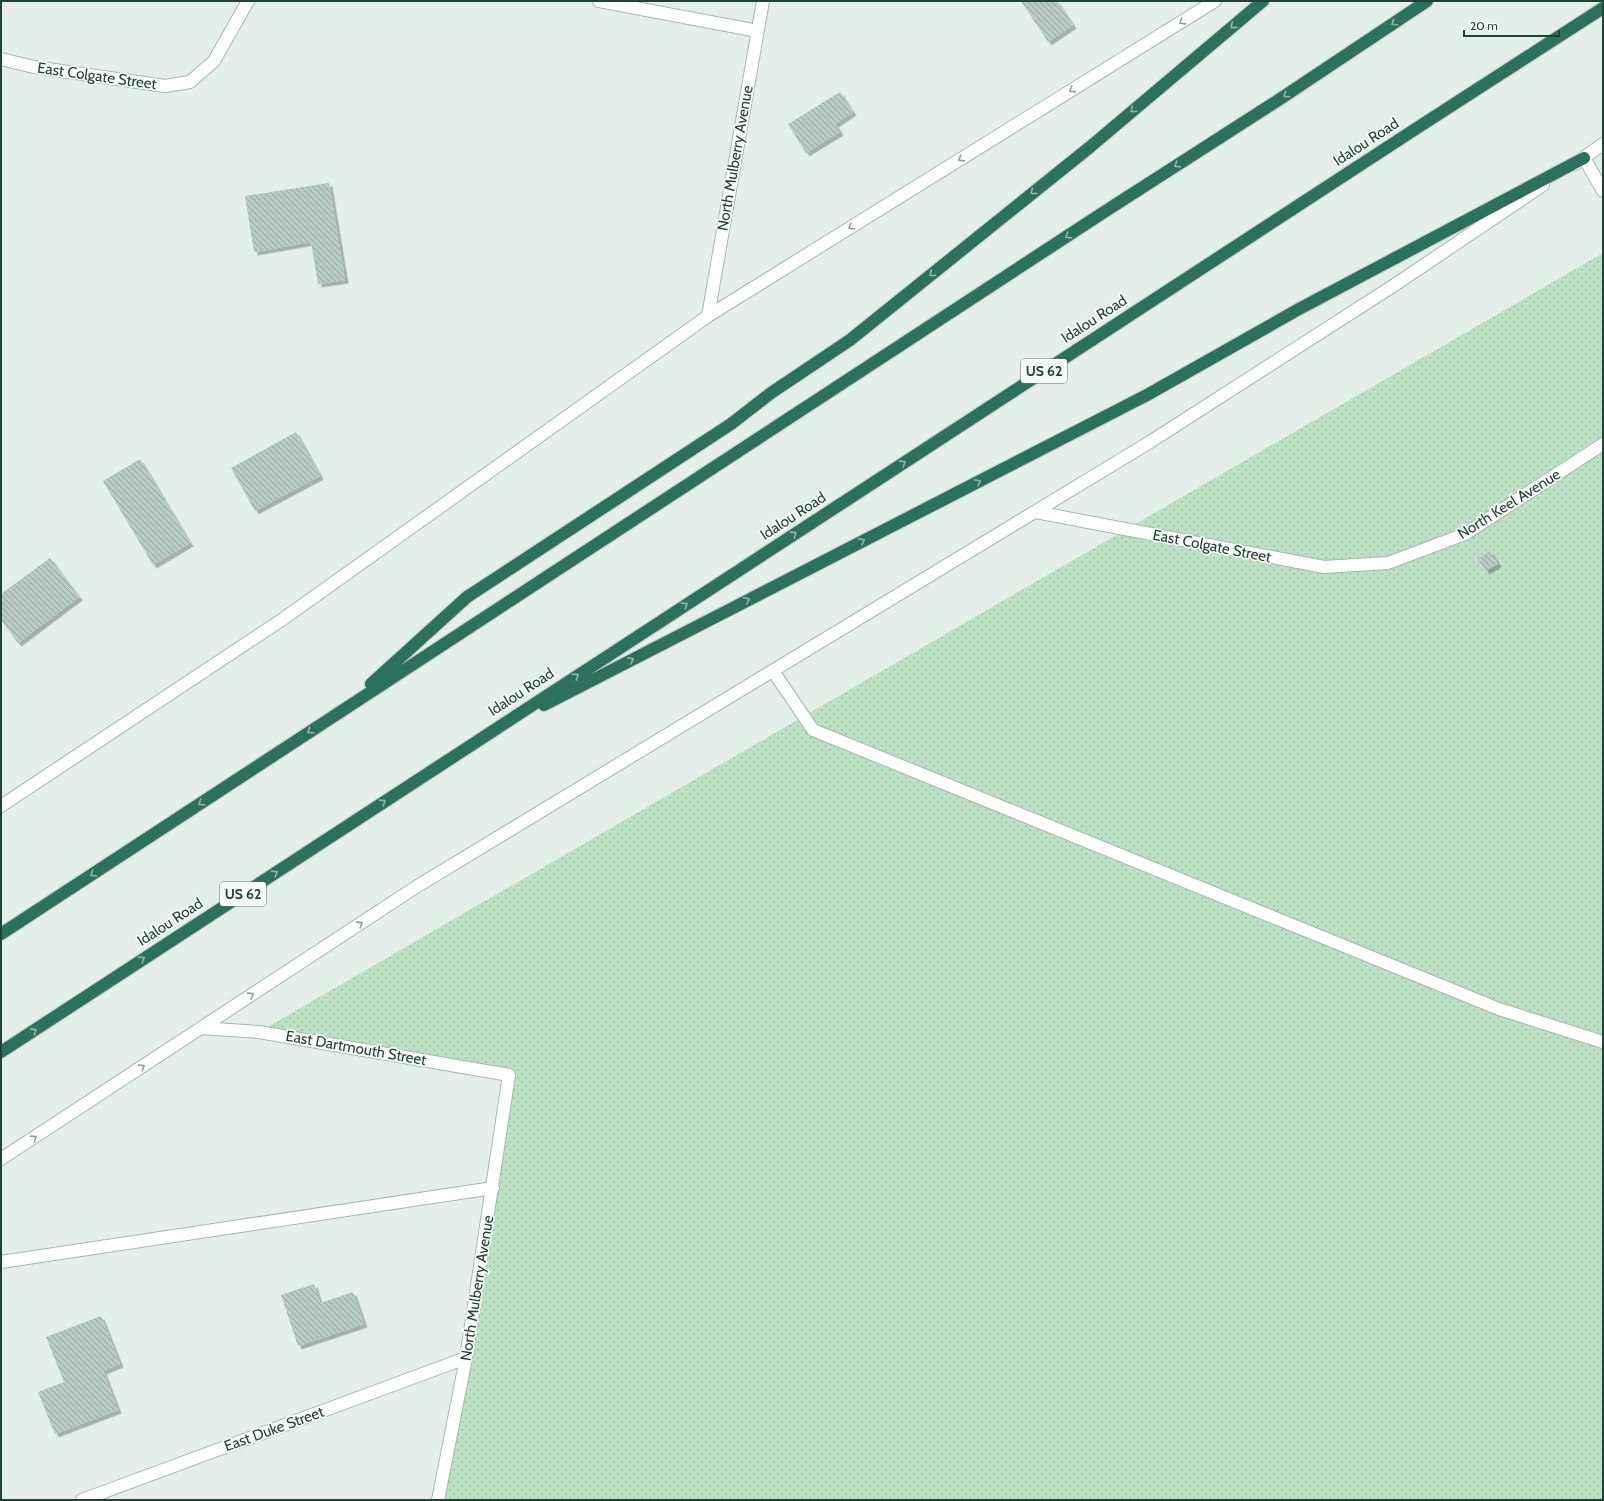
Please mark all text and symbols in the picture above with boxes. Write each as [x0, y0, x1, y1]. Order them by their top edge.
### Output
scale bar [1464, 12, 1559, 38]
one-way arrow [1179, 17, 1186, 24]
one-way arrow [1392, 18, 1399, 25]
text: 20 m [1470, 18, 1498, 33]
one-way arrow [1230, 21, 1237, 28]
street label: East Colgate Street [36, 59, 158, 93]
street label: North Mulberry Avenue [713, 84, 757, 232]
one-way arrow [1069, 85, 1076, 93]
one-way arrow [1283, 90, 1290, 98]
one-way arrow [1131, 105, 1138, 112]
street label: Idalou Road [1330, 114, 1402, 170]
one-way arrow [958, 154, 965, 161]
one-way arrow [1174, 160, 1181, 168]
one-way arrow [1030, 187, 1037, 194]
one-way arrow [848, 222, 855, 230]
one-way arrow [1065, 231, 1072, 239]
one-way arrow [929, 269, 936, 276]
street label: Idalou Road [1058, 291, 1130, 347]
road number: US 62 [1021, 359, 1067, 383]
one-way arrow [899, 461, 906, 468]
street label: North Keel Avenue [1454, 465, 1564, 543]
one-way arrow [974, 479, 981, 487]
street label: Idalou Road [757, 488, 829, 544]
street label: East Colgate Street [1151, 526, 1273, 566]
one-way arrow [790, 532, 797, 539]
one-way arrow [858, 538, 866, 546]
one-way arrow [742, 598, 750, 605]
one-way arrow [681, 602, 688, 610]
one-way arrow [627, 657, 634, 665]
street label: Idalou Road [485, 664, 557, 720]
one-way arrow [572, 673, 579, 681]
one-way arrow [307, 727, 314, 734]
one-way arrow [199, 798, 206, 805]
one-way arrow [379, 799, 386, 806]
one-way arrow [90, 869, 97, 877]
one-way arrow [270, 871, 277, 878]
road number: US 62 [220, 882, 266, 906]
street label: Idalou Road [134, 894, 206, 950]
one-way arrow [355, 922, 362, 929]
one-way arrow [138, 957, 145, 964]
one-way arrow [247, 992, 254, 1000]
street label: East Dartmouth Street [284, 1027, 428, 1069]
one-way arrow [30, 1028, 37, 1035]
one-way arrow [138, 1064, 145, 1071]
one-way arrow [29, 1136, 36, 1143]
street label: North Mulberry Avenue [457, 1214, 497, 1362]
street label: East Duke Street [222, 1403, 326, 1455]

